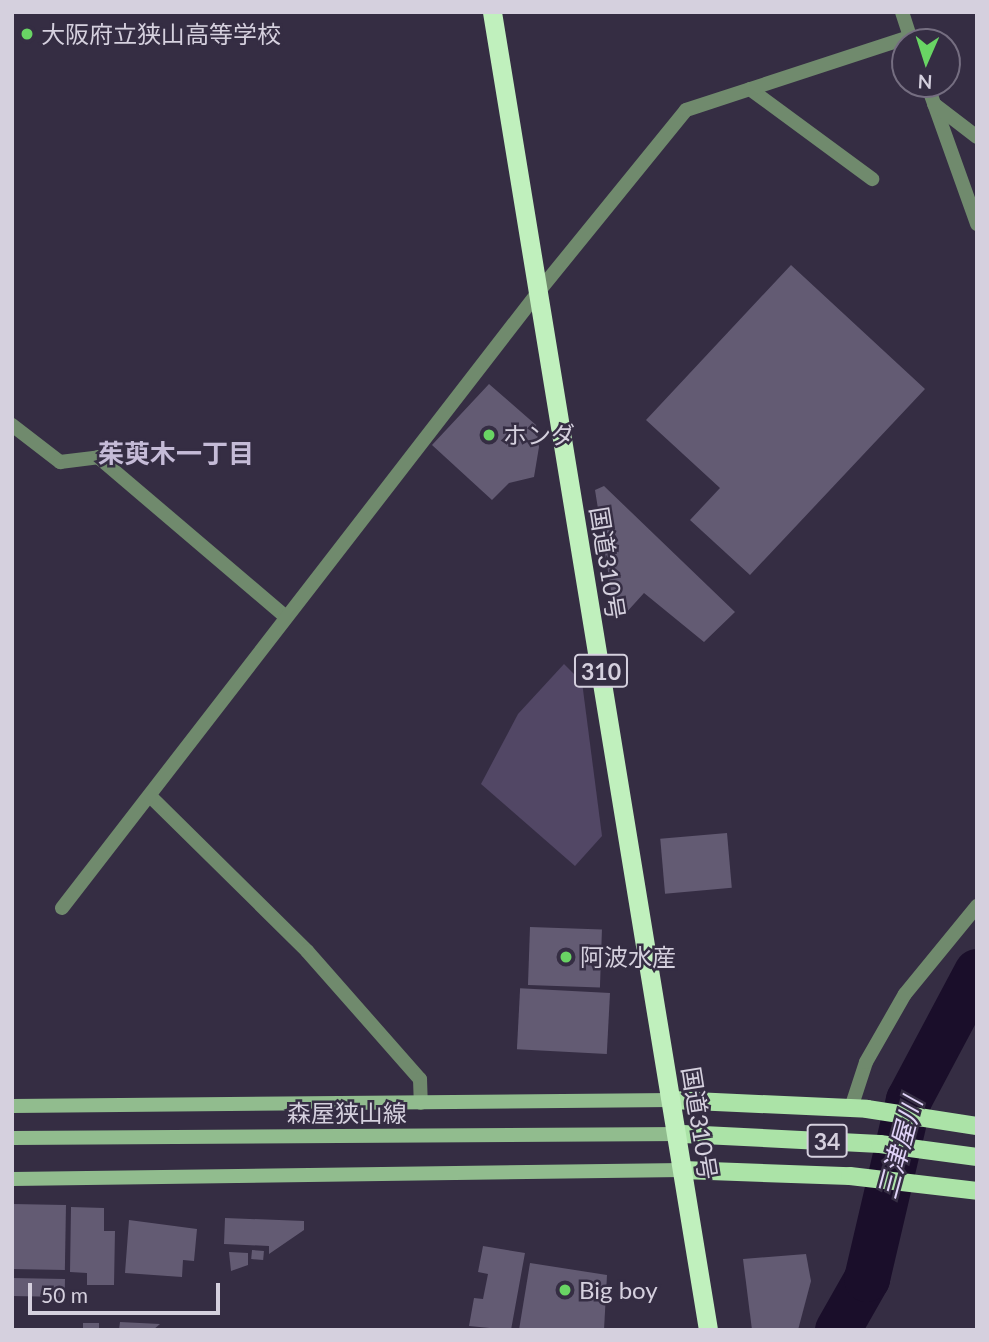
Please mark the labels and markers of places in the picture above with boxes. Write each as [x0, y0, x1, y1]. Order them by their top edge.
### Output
place label: 大阪府立狭山高等学校 [41, 20, 281, 48]
marker: 大阪府立狭山高等学校 [19, 26, 35, 42]
place label: ホンダ [503, 421, 575, 449]
marker: ホンダ [481, 427, 497, 443]
place label: 阿波水産 [580, 943, 676, 971]
marker: 阿波水産 [558, 949, 574, 965]
place label: Big boy [579, 1276, 658, 1304]
marker: Big boy [557, 1282, 573, 1298]

